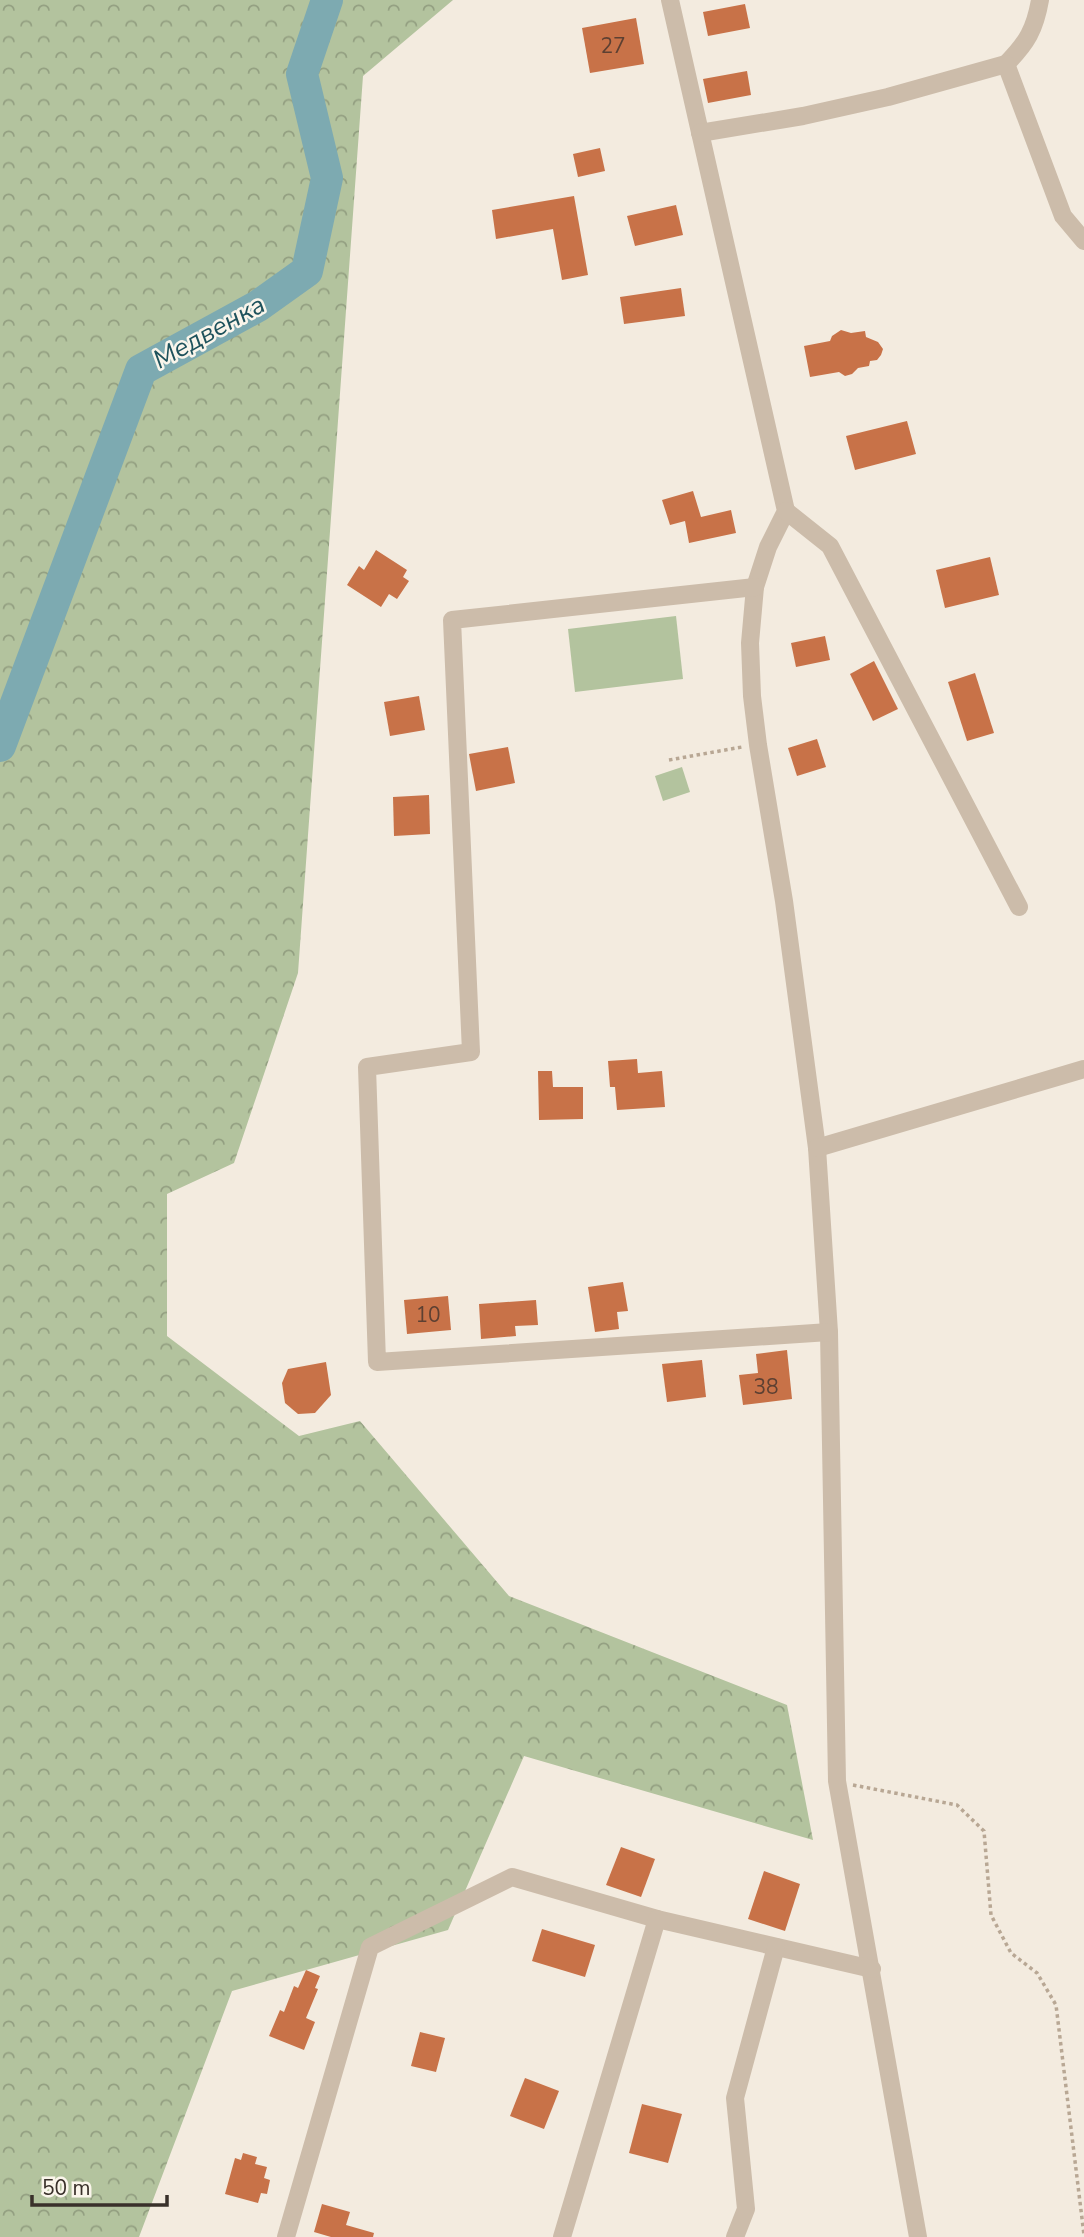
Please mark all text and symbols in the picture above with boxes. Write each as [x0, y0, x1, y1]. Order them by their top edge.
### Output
house number: 27 [600, 32, 626, 60]
water label: Медвенка [147, 287, 271, 377]
house number: 10 [415, 1301, 441, 1329]
house number: 38 [753, 1373, 779, 1401]
scale bar [32, 2164, 166, 2208]
text: 50 m [42, 2174, 91, 2202]

